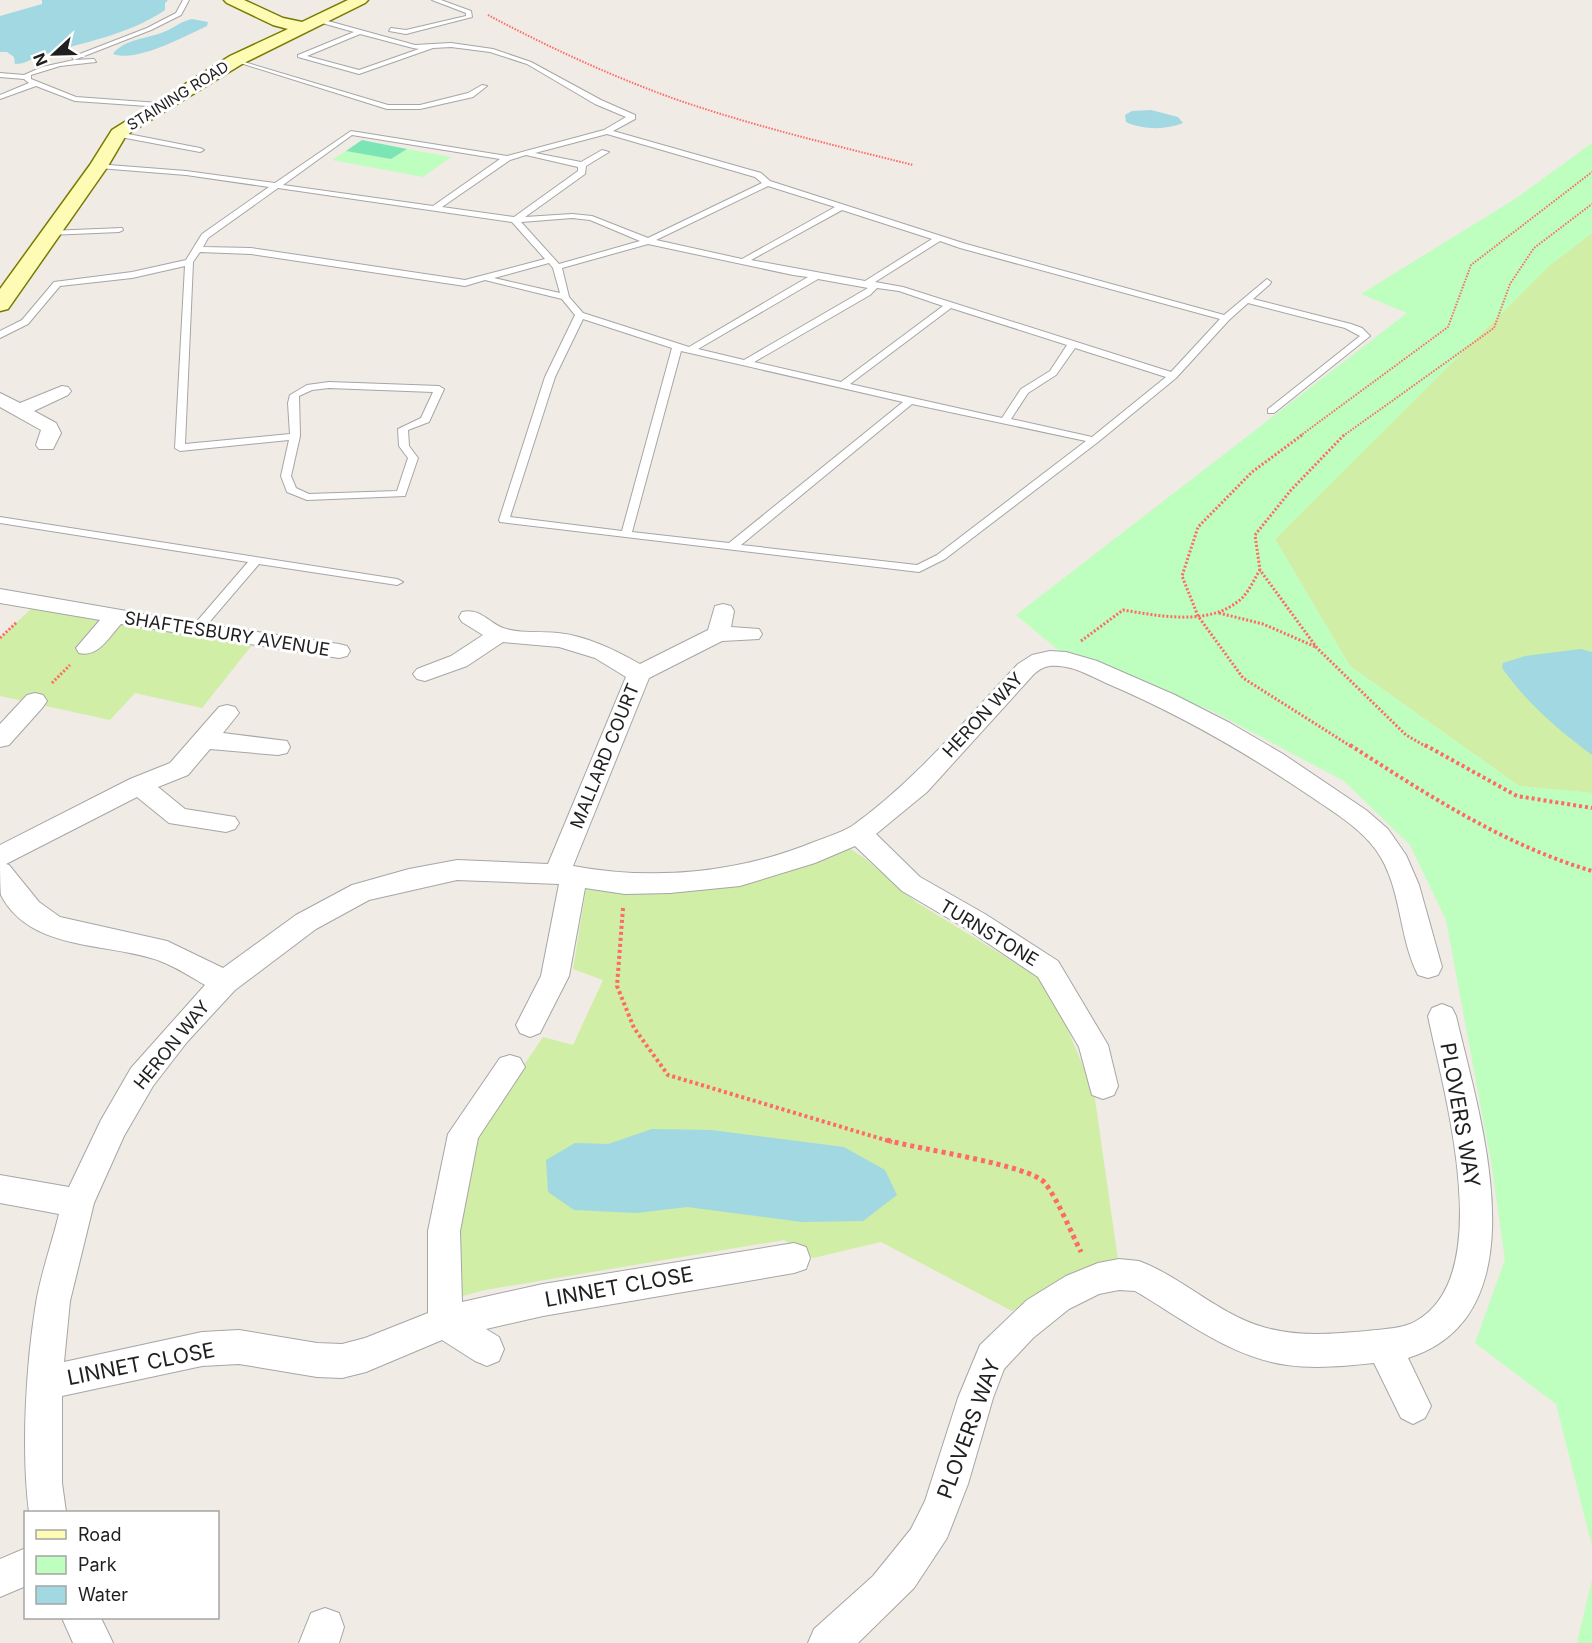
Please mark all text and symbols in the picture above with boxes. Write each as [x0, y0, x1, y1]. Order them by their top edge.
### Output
north arrow [24, 24, 84, 84]
text: N [29, 50, 52, 69]
street label: STAINING ROAD [123, 57, 232, 134]
street label: SHAFTESBURY AVENUE [123, 607, 331, 660]
street label: HERON WAY [938, 668, 1027, 761]
street label: MALLARD COURT [566, 680, 643, 831]
street label: TURNSTONE [936, 895, 1042, 970]
street label: HERON WAY [129, 996, 214, 1093]
street label: PLOVERS WAY [1435, 1040, 1486, 1189]
street label: LINNET CLOSE [543, 1261, 695, 1312]
street label: LINNET CLOSE [65, 1337, 217, 1390]
street label: PLOVERS WAY [932, 1356, 1005, 1502]
legend [24, 1511, 219, 1619]
text: Road [78, 1524, 121, 1545]
text: Park [78, 1554, 117, 1575]
text: Water [78, 1584, 128, 1605]

